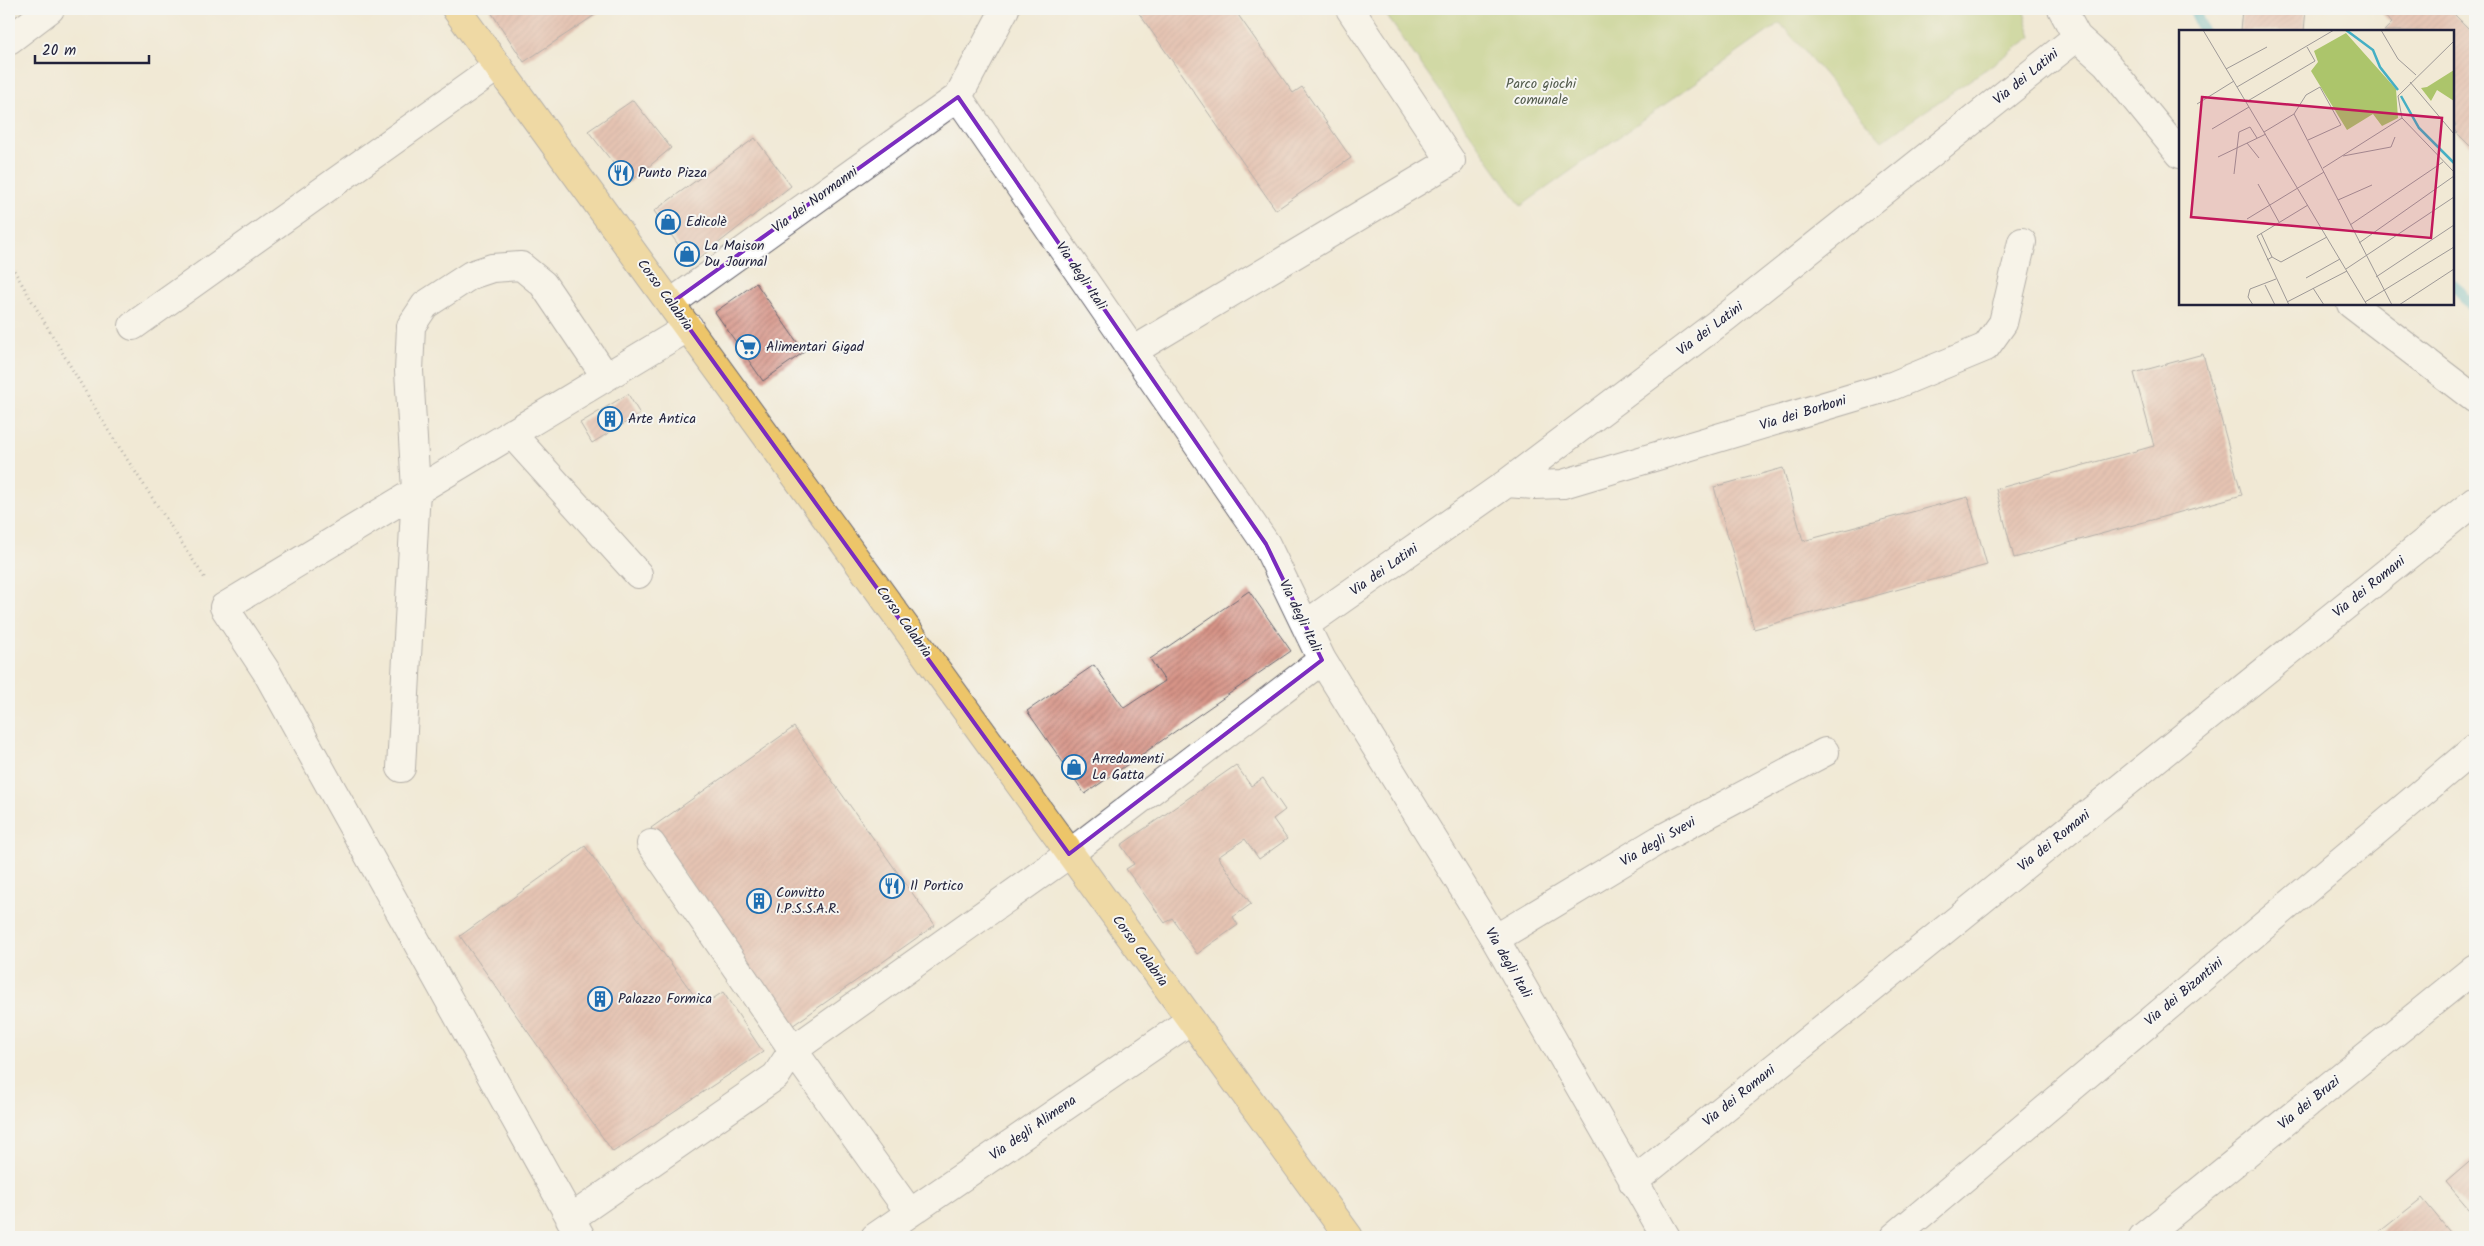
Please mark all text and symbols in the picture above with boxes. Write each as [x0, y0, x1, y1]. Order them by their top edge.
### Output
inset map [2179, 30, 2454, 305]
scale bar [35, 32, 149, 64]
text: 20 m [42, 39, 76, 63]
street label: Via dei Latini [1988, 43, 2064, 110]
park label: Parco giochi comunale [1506, 73, 1577, 111]
restaurant icon: Punto Pizza [608, 160, 634, 186]
street label: Via dei Normanni [767, 161, 863, 239]
place label: Punto Pizza [638, 162, 707, 184]
shop icon: Edicolè [655, 209, 681, 235]
place label: Edicolè [686, 211, 727, 233]
place label: La Maison Du Journal [704, 235, 768, 273]
street label: Via degli Itali [1050, 237, 1112, 315]
shop icon: La Maison Du Journal [674, 241, 700, 267]
street label: Corso Calabria [631, 255, 699, 335]
street label: Via dei Latini [1672, 296, 1749, 362]
supermarket icon: Alimentari Gigad [735, 334, 761, 360]
place label: Alimentari Gigad [766, 336, 865, 358]
street label: Via dei Borboni [1757, 389, 1850, 437]
building icon: Arte Antica [597, 406, 623, 432]
place label: Arte Antica [628, 408, 696, 430]
street label: Via dei Latini [1345, 538, 1423, 602]
street label: Via dei Romani [2328, 550, 2411, 623]
street label: Via degli Itali [1273, 576, 1327, 657]
street label: Corso Calabria [870, 582, 938, 662]
place label: Arredamenti La Gatta [1092, 748, 1164, 786]
shop icon: Arredamenti La Gatta [1061, 754, 1087, 780]
street label: Via dei Romani [2013, 804, 2096, 877]
street label: Via degli Svevi [1616, 811, 1701, 873]
restaurant icon: Il Portico [879, 873, 905, 899]
place label: Il Portico [910, 875, 963, 897]
place label: Convitto I.P.S.S.A.R. [776, 882, 839, 920]
building icon: Convitto I.P.S.S.A.R. [746, 888, 772, 914]
street label: Corso Calabria [1106, 911, 1174, 991]
street label: Via degli Itali [1479, 924, 1537, 1003]
street label: Via dei Bizantini [2140, 952, 2229, 1032]
building icon: Palazzo Formica [587, 986, 613, 1012]
place label: Palazzo Formica [618, 988, 712, 1010]
street label: Via dei Romani [1698, 1059, 1781, 1132]
street label: Via dei Bruzi [2273, 1070, 2346, 1135]
street label: Via degli Alimena [985, 1090, 1081, 1166]

